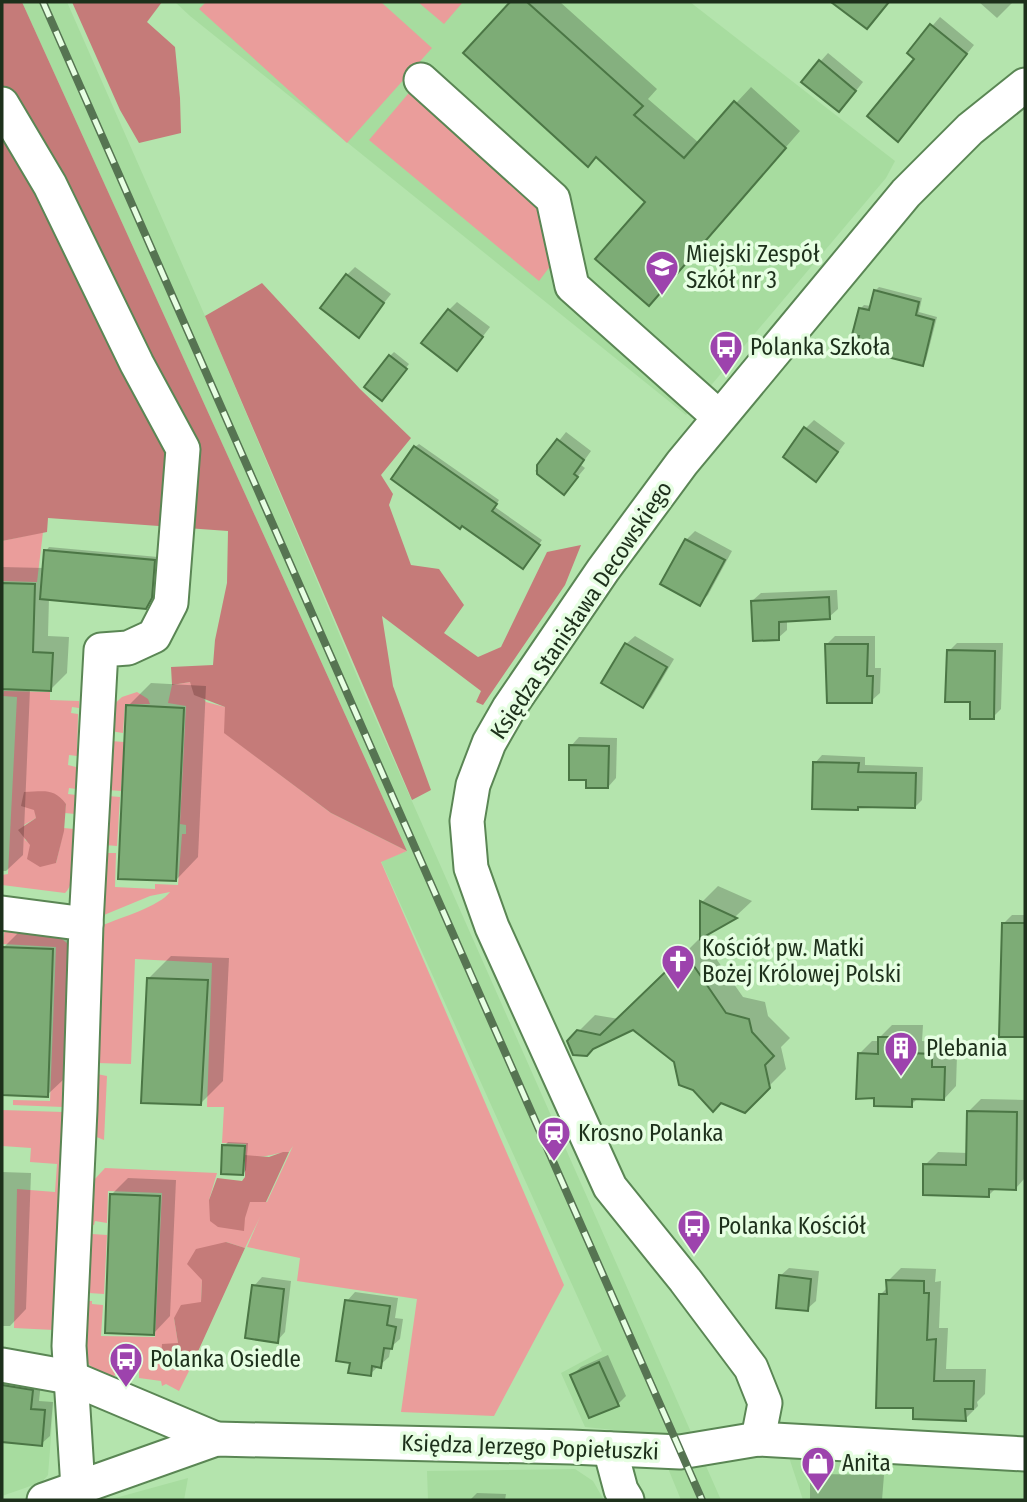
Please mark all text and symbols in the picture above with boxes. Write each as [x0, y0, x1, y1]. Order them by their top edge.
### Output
place label: Miejski Zespół Szkół nr 3 [686, 240, 820, 294]
school or university icon: Miejski Zespół Szkół nr 3 [643, 248, 681, 297]
bus stop icon: Polanka Szkoła [707, 328, 745, 377]
place label: Polanka Szkoła [750, 333, 890, 361]
street label: Księdza Stanisława Decowskiego [484, 476, 678, 744]
place label: Kościół pw. Matki Bożej Królowej Polski [702, 934, 901, 988]
church icon: Kościół pw. Matki Bożej Królowej Polski [659, 942, 697, 991]
building icon: Plebania [882, 1029, 920, 1078]
place label: Plebania [926, 1034, 1008, 1062]
station icon: Krosno Polanka [535, 1114, 573, 1163]
place label: Krosno Polanka [578, 1119, 724, 1147]
bus stop icon: Polanka Kościół [675, 1207, 713, 1256]
place label: Polanka Kościół [718, 1212, 866, 1240]
bus stop icon: Polanka Osiedle [107, 1340, 145, 1389]
place label: Polanka Osiedle [150, 1345, 301, 1373]
street label: Księdza Jerzego Popiełuszki [401, 1429, 659, 1465]
shop icon: Anita [799, 1444, 837, 1493]
place label: Anita [842, 1449, 891, 1477]

